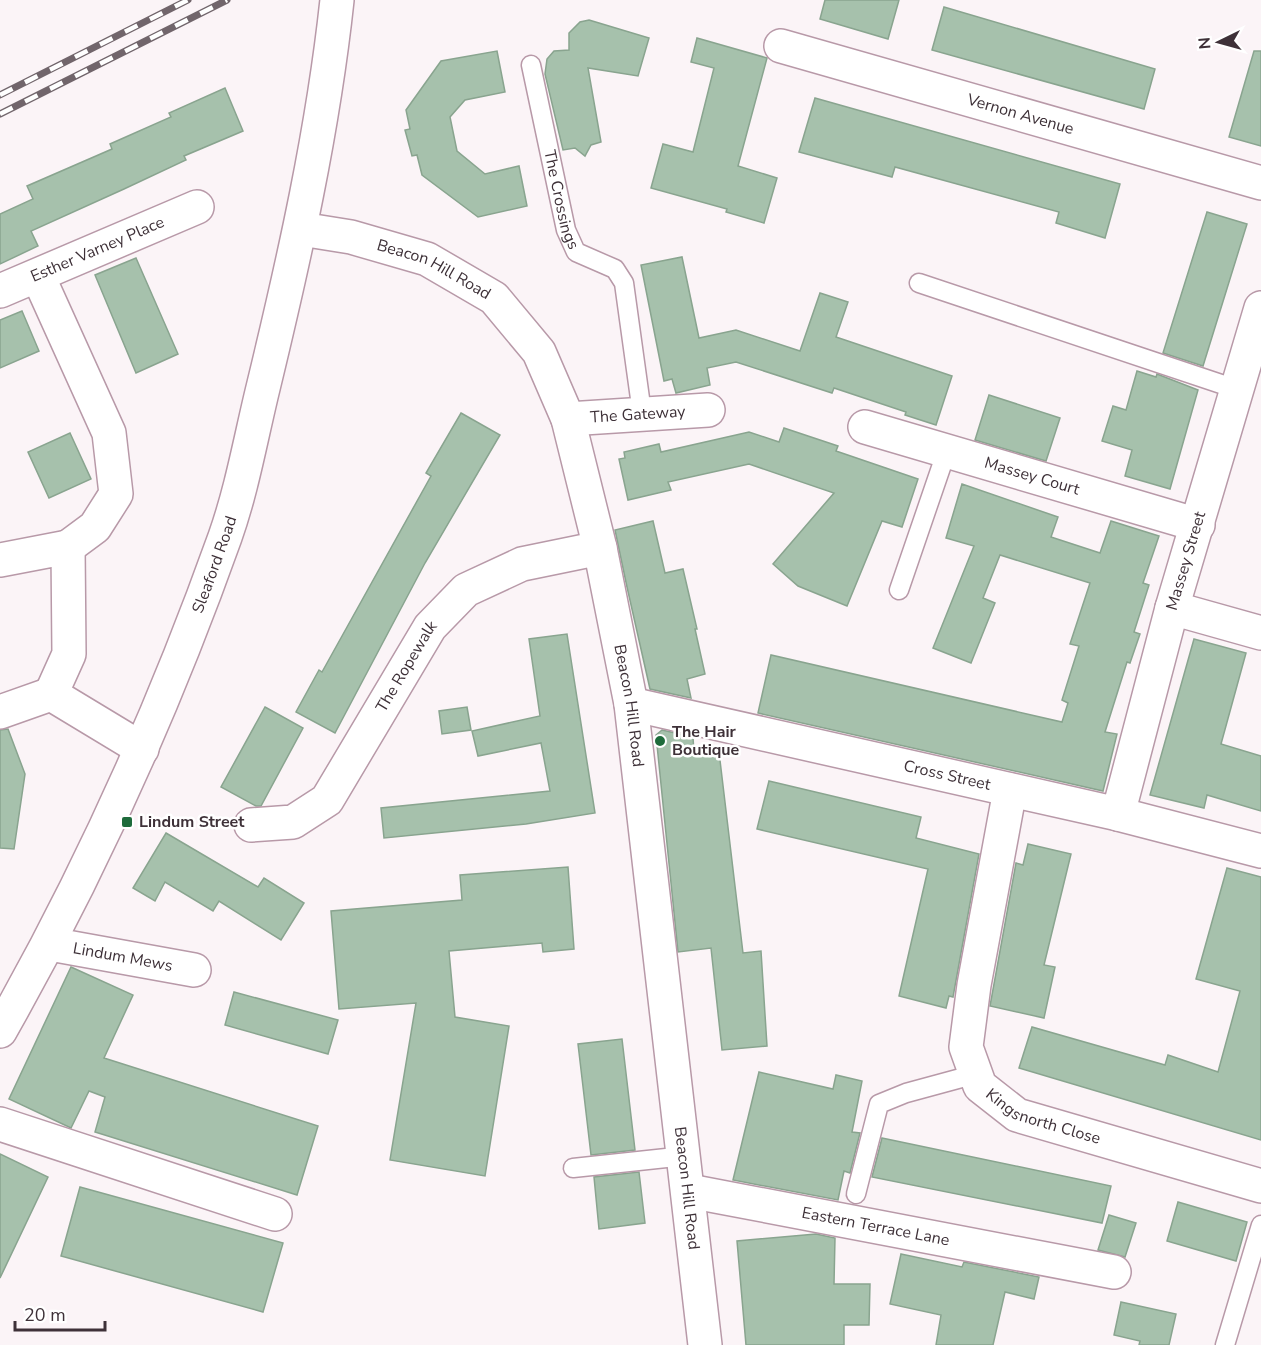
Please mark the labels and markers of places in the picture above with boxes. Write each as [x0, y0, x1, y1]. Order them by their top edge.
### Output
place label: The Hair Boutique [672, 721, 740, 761]
marker: The Hair Boutique [653, 734, 667, 748]
place label: Lindum Street [139, 811, 245, 833]
marker: Lindum Street [120, 815, 134, 829]

